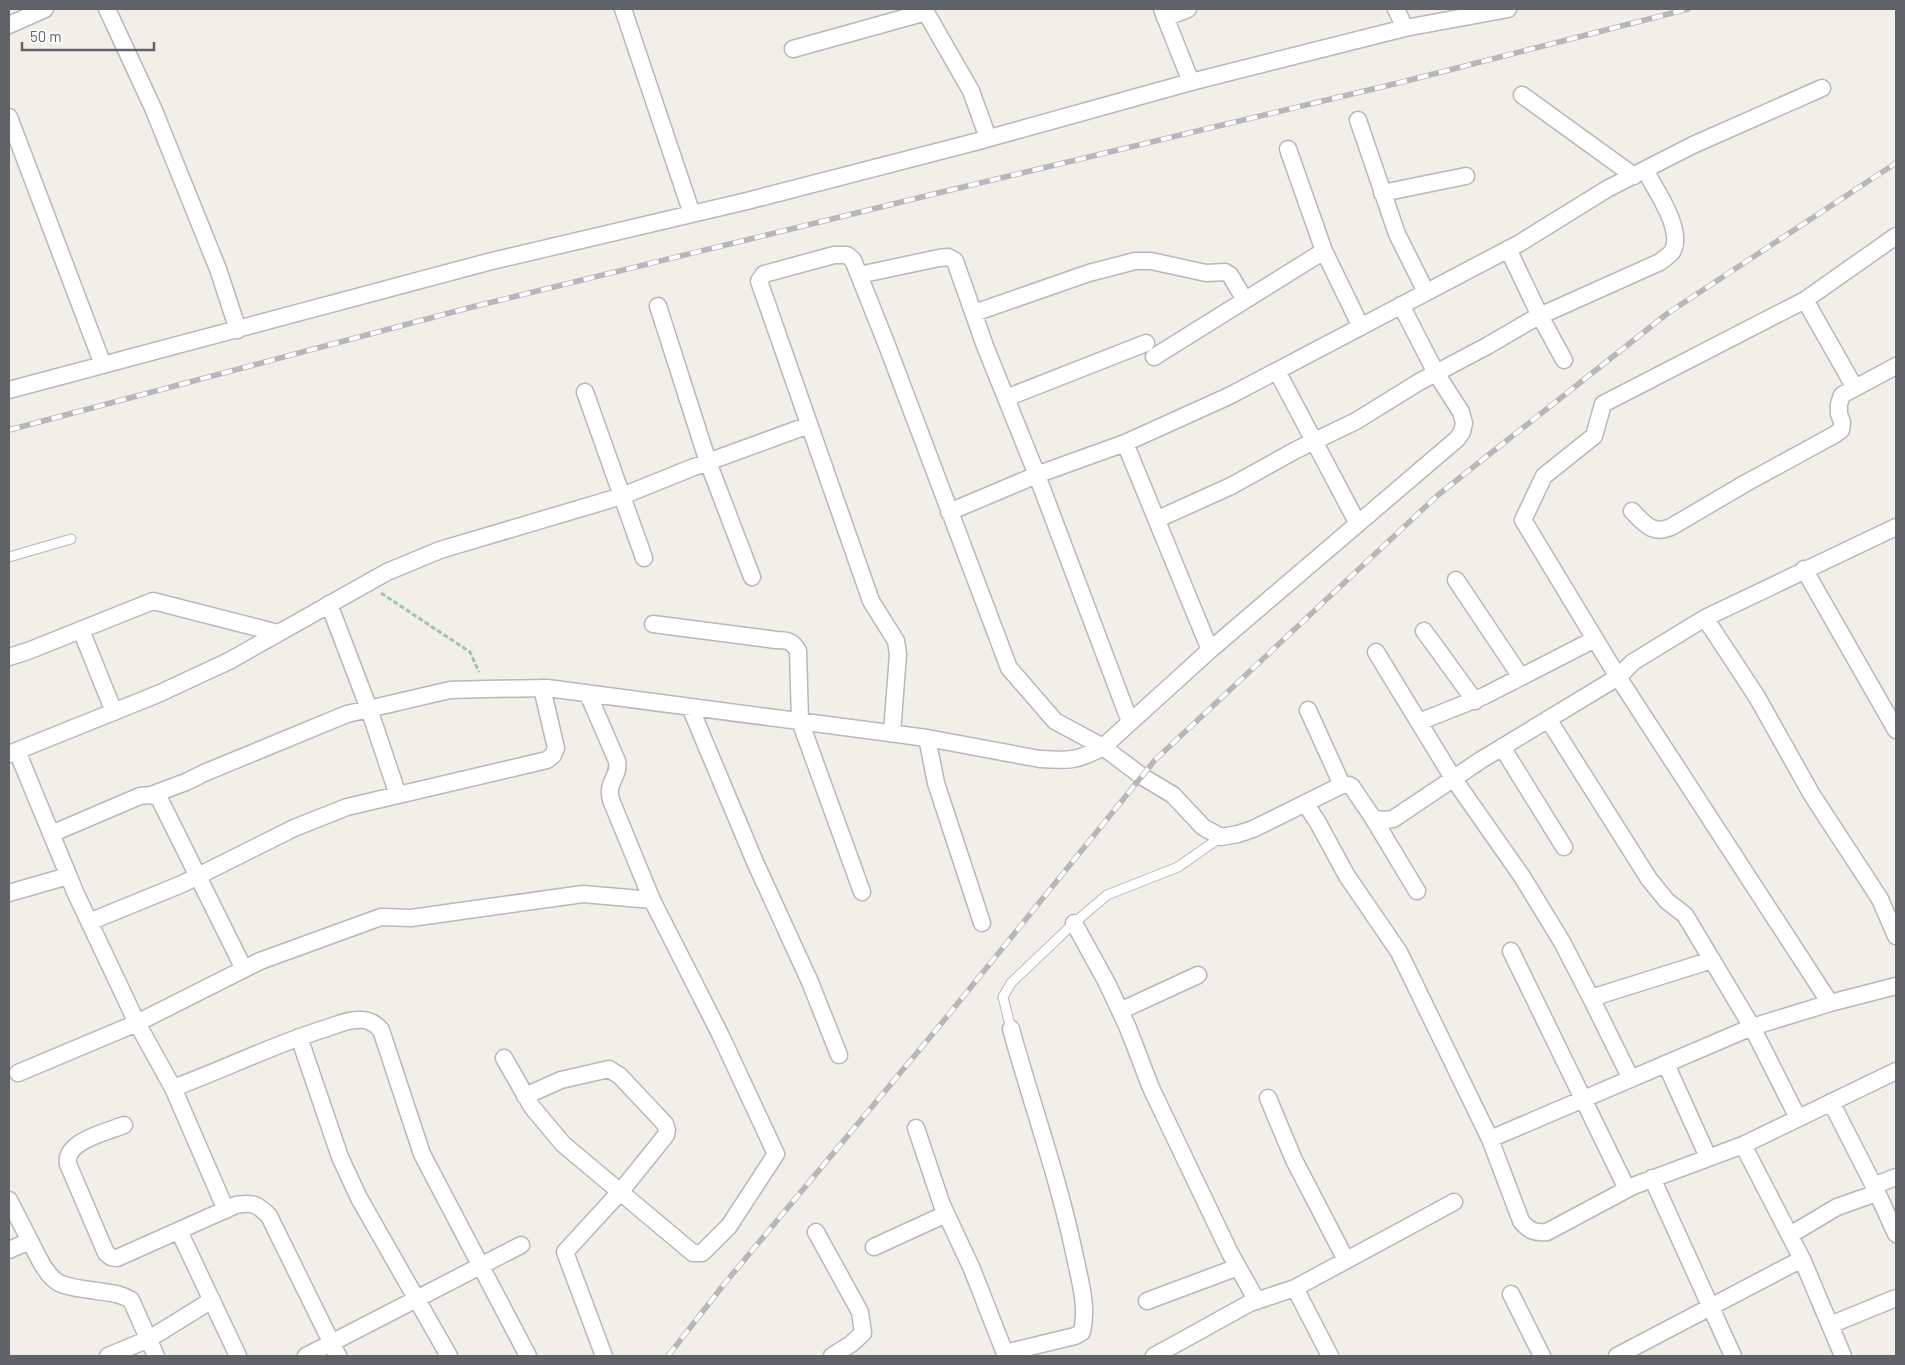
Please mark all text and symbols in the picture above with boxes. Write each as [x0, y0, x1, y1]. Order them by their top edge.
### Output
scale bar [22, 20, 155, 52]
text: 50 m [30, 27, 62, 45]

